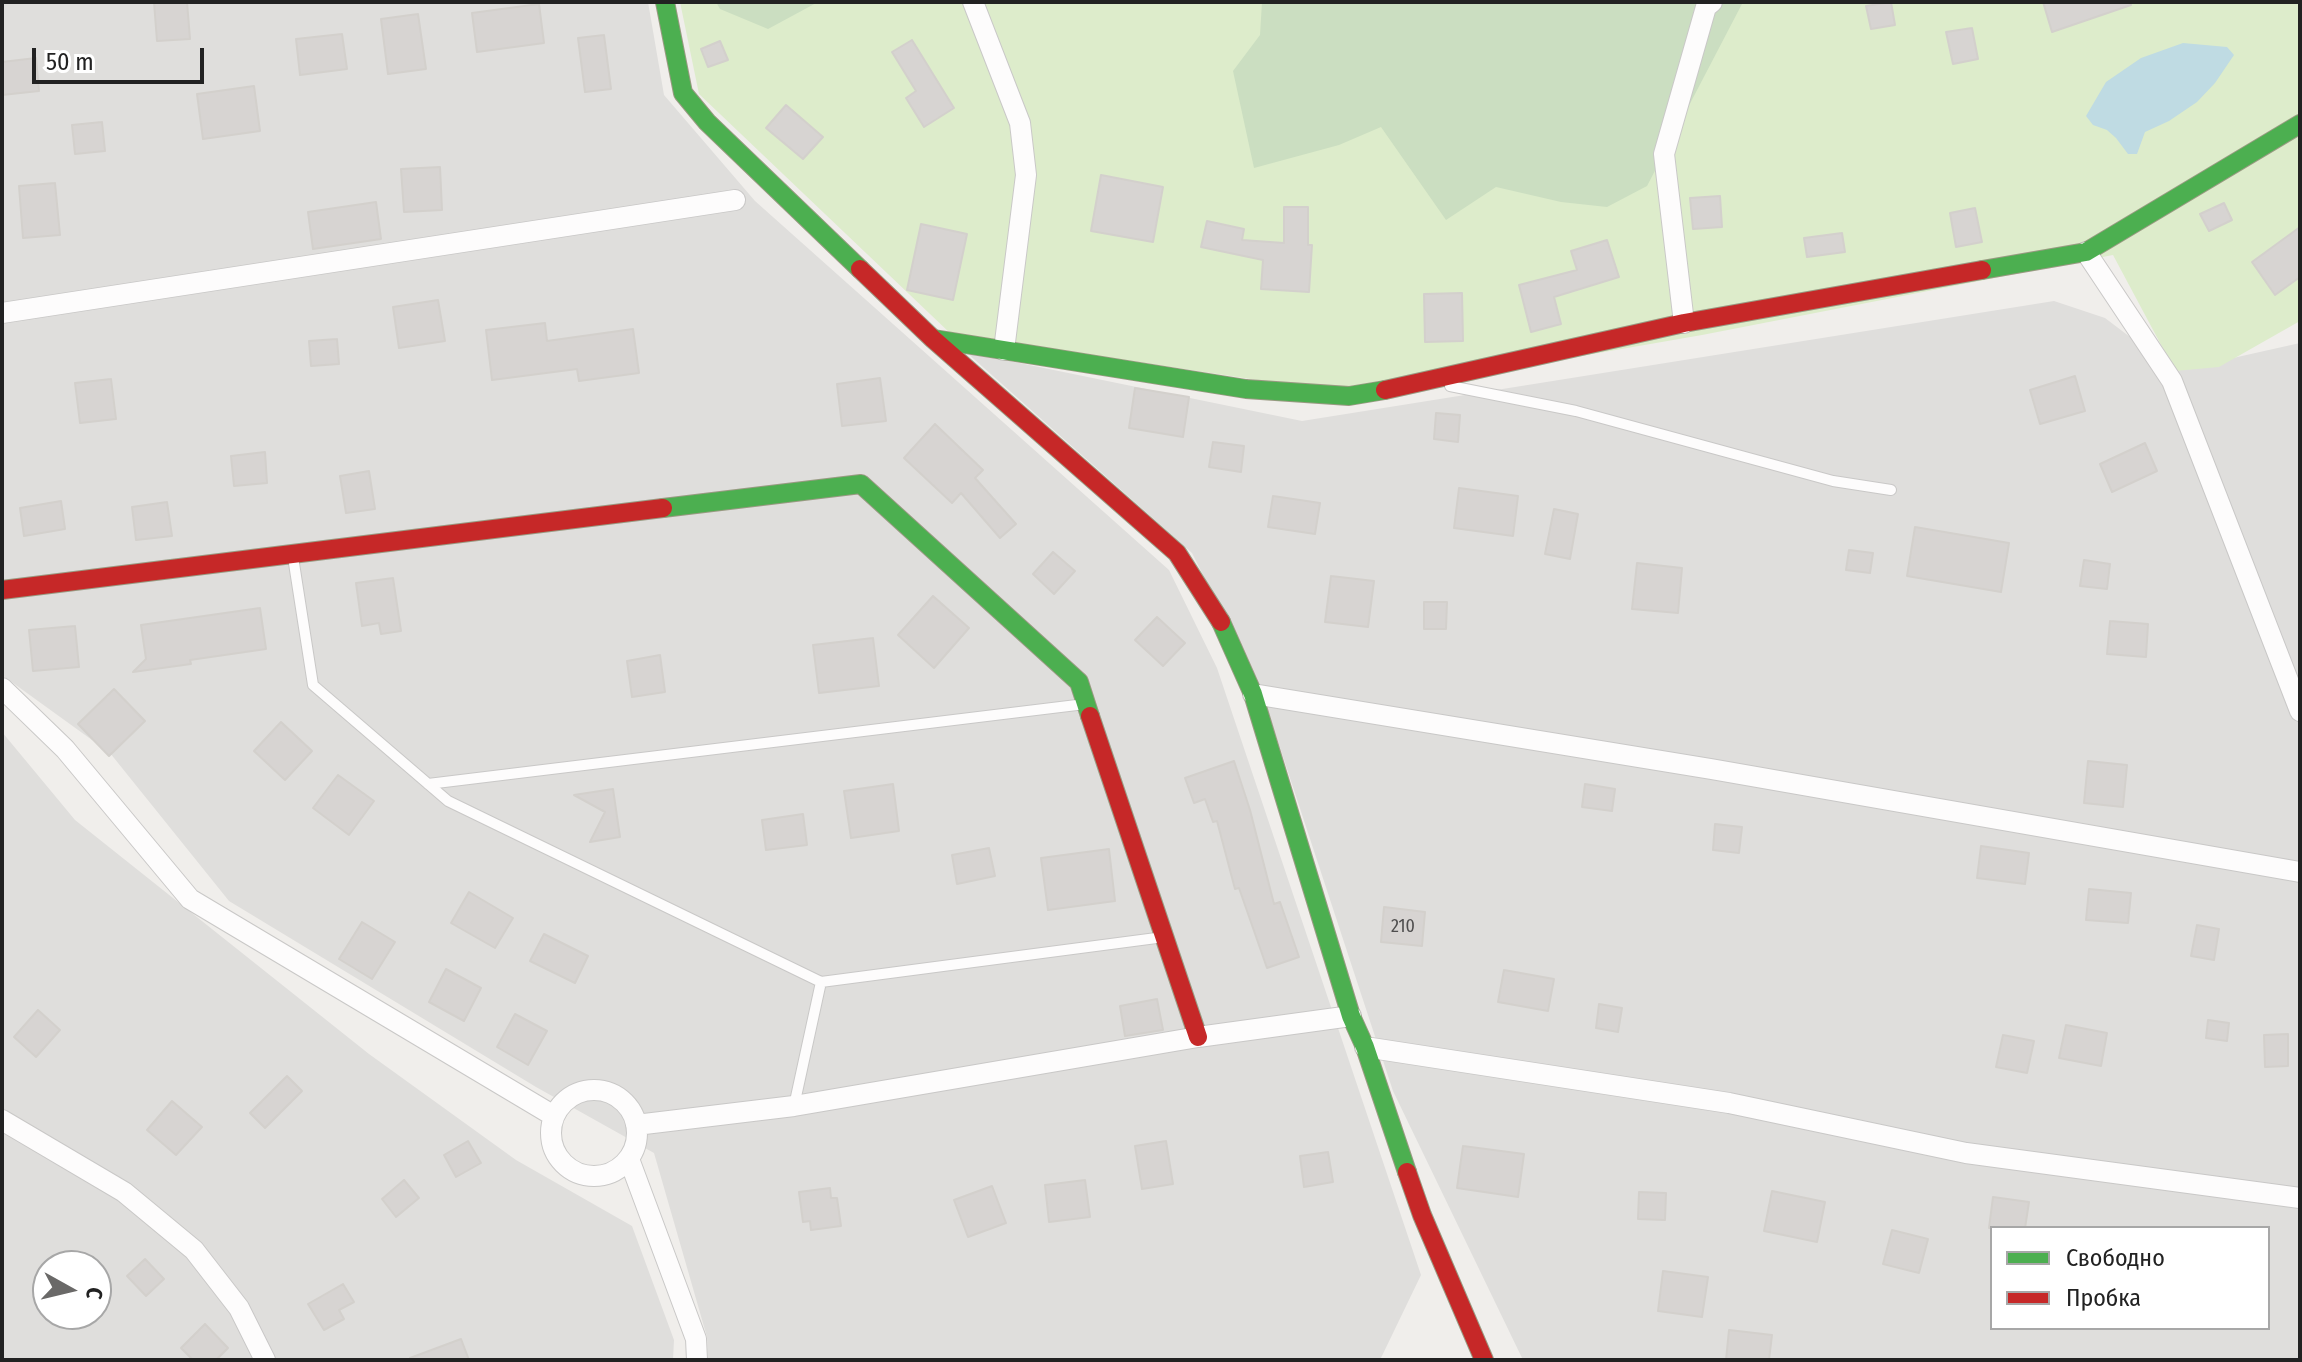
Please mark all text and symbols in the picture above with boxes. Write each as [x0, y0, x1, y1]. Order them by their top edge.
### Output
scale bar [36, 32, 208, 82]
text: 50 m [46, 48, 94, 76]
house number: 210 [1391, 916, 1415, 938]
legend [1990, 1226, 2270, 1330]
text: Свободно [2066, 1244, 2165, 1272]
north arrow [32, 1250, 112, 1330]
text: Пробка [2066, 1284, 2141, 1312]
text: С [80, 1286, 108, 1301]

